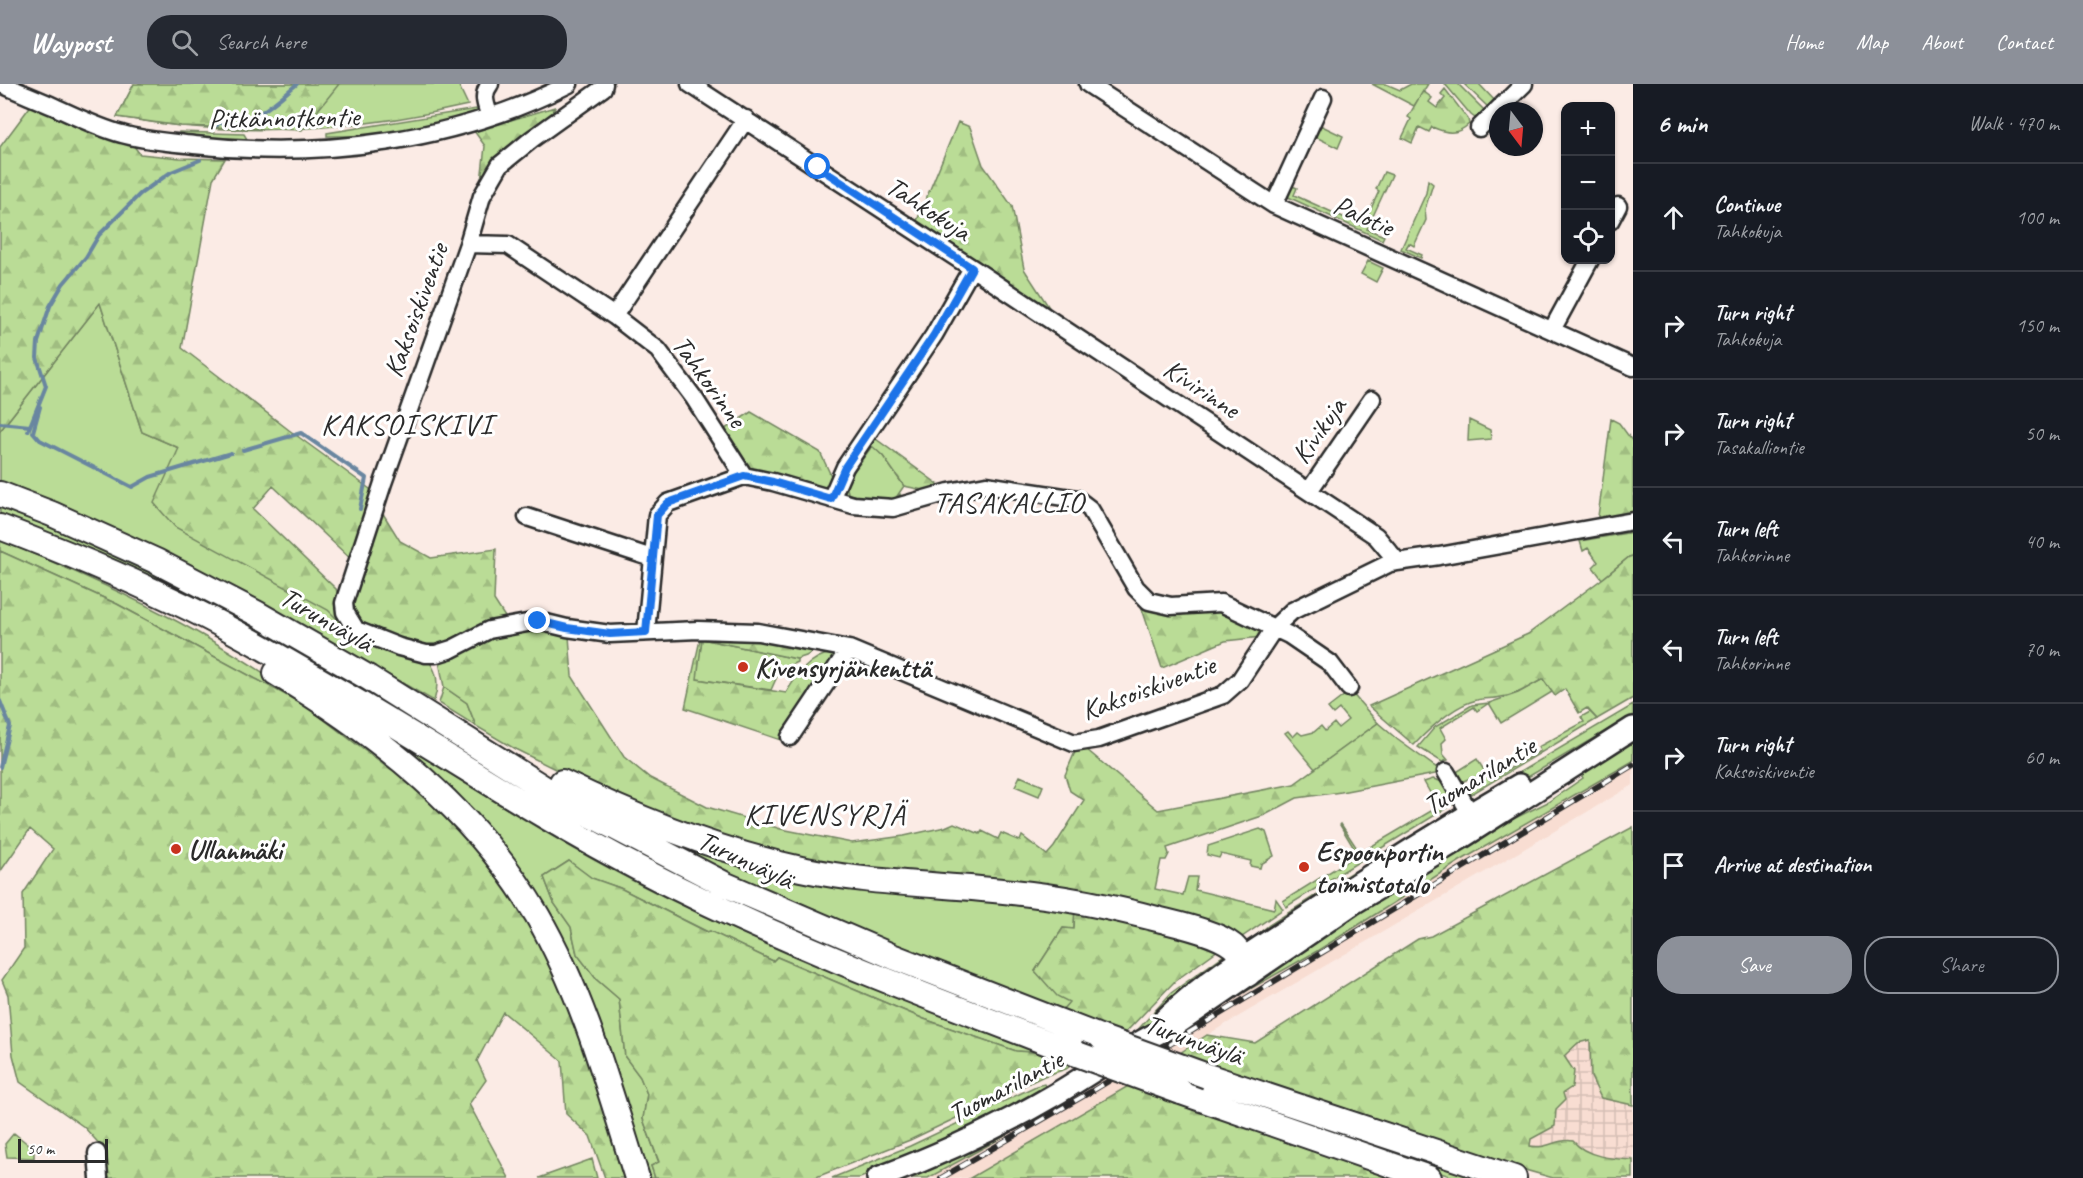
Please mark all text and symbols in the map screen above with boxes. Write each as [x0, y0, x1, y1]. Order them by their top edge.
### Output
search box [147, 15, 567, 69]
text: Waypost [30, 25, 111, 60]
icon: search [168, 26, 201, 59]
text: Search here [216, 28, 306, 56]
text: Home [1785, 29, 1823, 55]
text: Map [1856, 29, 1888, 55]
text: About [1921, 29, 1963, 55]
text: Contact [1996, 29, 2053, 55]
street label: Pitkännotkontie [208, 99, 362, 136]
north arrow [1489, 102, 1543, 156]
map controls [1561, 102, 1615, 264]
button: + [1561, 102, 1615, 156]
text: 6 min [1657, 107, 1707, 140]
text: Walk · 470 m [1969, 111, 2059, 136]
route start [804, 153, 830, 179]
button: − [1561, 156, 1615, 210]
street label: Tahkokuja [880, 168, 979, 250]
street label: Palotie [1328, 187, 1401, 245]
text: Continue [1714, 191, 1780, 219]
icon: ahead [1657, 201, 1690, 234]
text: 100 m [2016, 205, 2059, 230]
button: locate [1561, 210, 1615, 264]
text: Tahkokuja [1714, 219, 1781, 244]
street label: Kaksoiskiventie [375, 237, 456, 382]
text: Turn right [1714, 299, 1791, 327]
icon: right [1657, 309, 1690, 342]
text: 150 m [2016, 313, 2059, 338]
text: Tahkokuja [1714, 327, 1781, 352]
street label: Tahkorinne [665, 328, 756, 436]
street label: Kivirinne [1157, 351, 1248, 427]
street label: Kivikuja [1283, 389, 1355, 470]
district label: KAKSOISKIVI [321, 405, 499, 443]
text: Turn right [1714, 407, 1791, 435]
icon: right [1657, 417, 1690, 450]
text: 50 m [2025, 421, 2059, 446]
text: Tasakalliontie [1714, 435, 1804, 460]
district label: TASAKALLIO [933, 483, 1086, 521]
text: Turn left [1714, 515, 1778, 543]
icon: left [1657, 525, 1690, 558]
text: 40 m [2025, 529, 2059, 554]
text: Tahkorinne [1714, 543, 1789, 568]
street label: Turunväylä [274, 579, 381, 661]
route end [524, 607, 550, 633]
text: Turn left [1714, 623, 1778, 651]
icon: left [1657, 633, 1690, 666]
text: 70 m [2025, 637, 2059, 662]
street label: Kaksoiskiventie [1076, 646, 1222, 728]
place label: Kivensyrjänkenttä [755, 650, 933, 685]
text: Tahkorinne [1714, 651, 1789, 676]
marker: Kivensyrjänkenttä [736, 660, 750, 674]
street label: Tuomarilantie [1417, 727, 1544, 823]
text: Turn right [1714, 731, 1791, 759]
icon: right [1657, 741, 1690, 774]
text: 60 m [2025, 745, 2059, 770]
text: Kaksoiskiventie [1714, 759, 1814, 784]
district label: KIVENSYRJÄ [744, 795, 909, 833]
street label: Turunväylä [692, 822, 801, 898]
place label: Ullanmäki [188, 832, 286, 867]
place label: Espoonportin toimistotalo [1316, 834, 1444, 901]
marker: Ullanmäki [169, 842, 183, 856]
icon: arrive [1657, 849, 1690, 882]
text: Arrive at destination [1714, 851, 1871, 879]
marker: Espoonportin toimistotalo [1297, 860, 1311, 874]
button: Save [1657, 936, 1852, 994]
button: Share [1864, 936, 2059, 994]
street label: Turunväylä [1140, 1006, 1249, 1074]
street label: Tuomarilantie [942, 1041, 1070, 1131]
scale bar [18, 1136, 108, 1164]
text: 50 m [27, 1139, 54, 1159]

